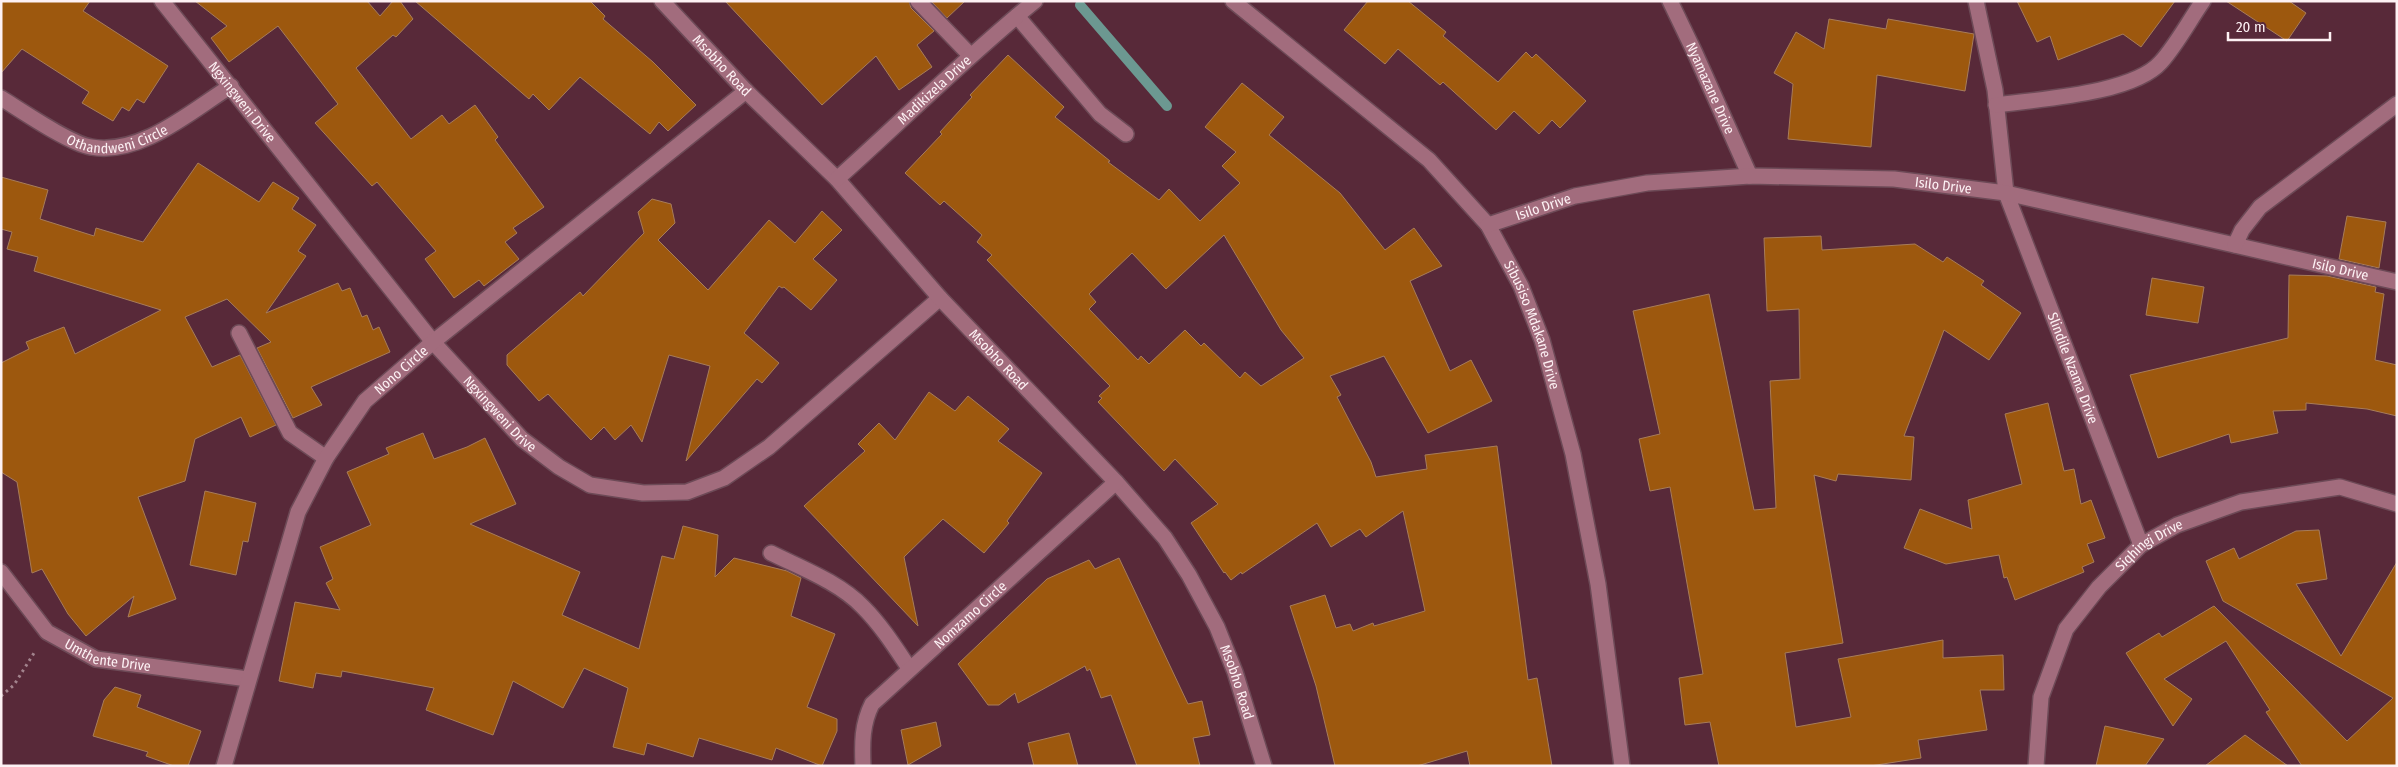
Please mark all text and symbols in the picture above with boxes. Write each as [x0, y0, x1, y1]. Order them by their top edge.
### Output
scale bar [2228, 10, 2330, 42]
text: 20 m [2236, 18, 2266, 36]
street label: Msobho Road [689, 31, 754, 100]
street label: Nyamazane Drive [1682, 40, 1738, 137]
street label: Madikizela Drive [894, 52, 975, 128]
street label: Ngxingweni Drive [204, 58, 279, 146]
street label: Othandweni Circle [64, 121, 171, 157]
street label: Isilo Drive [1914, 174, 1973, 198]
street label: Isilo Drive [1513, 190, 1573, 224]
street label: Isilo Drive [2311, 255, 2370, 284]
street label: Sibusiso Mdakane Drive [1500, 258, 1563, 391]
street label: Slindile Nzama Drive [2044, 310, 2102, 426]
street label: Msobho Road [965, 326, 1031, 394]
street label: Nono Circle [371, 342, 432, 398]
street label: Ngxingweni Drive [460, 373, 540, 456]
street label: Siqhingi Drive [2112, 516, 2185, 575]
street label: Nomzamo Circle [931, 578, 1010, 652]
street label: Umthente Drive [62, 635, 152, 675]
street label: Msobho Road [1216, 642, 1257, 722]

